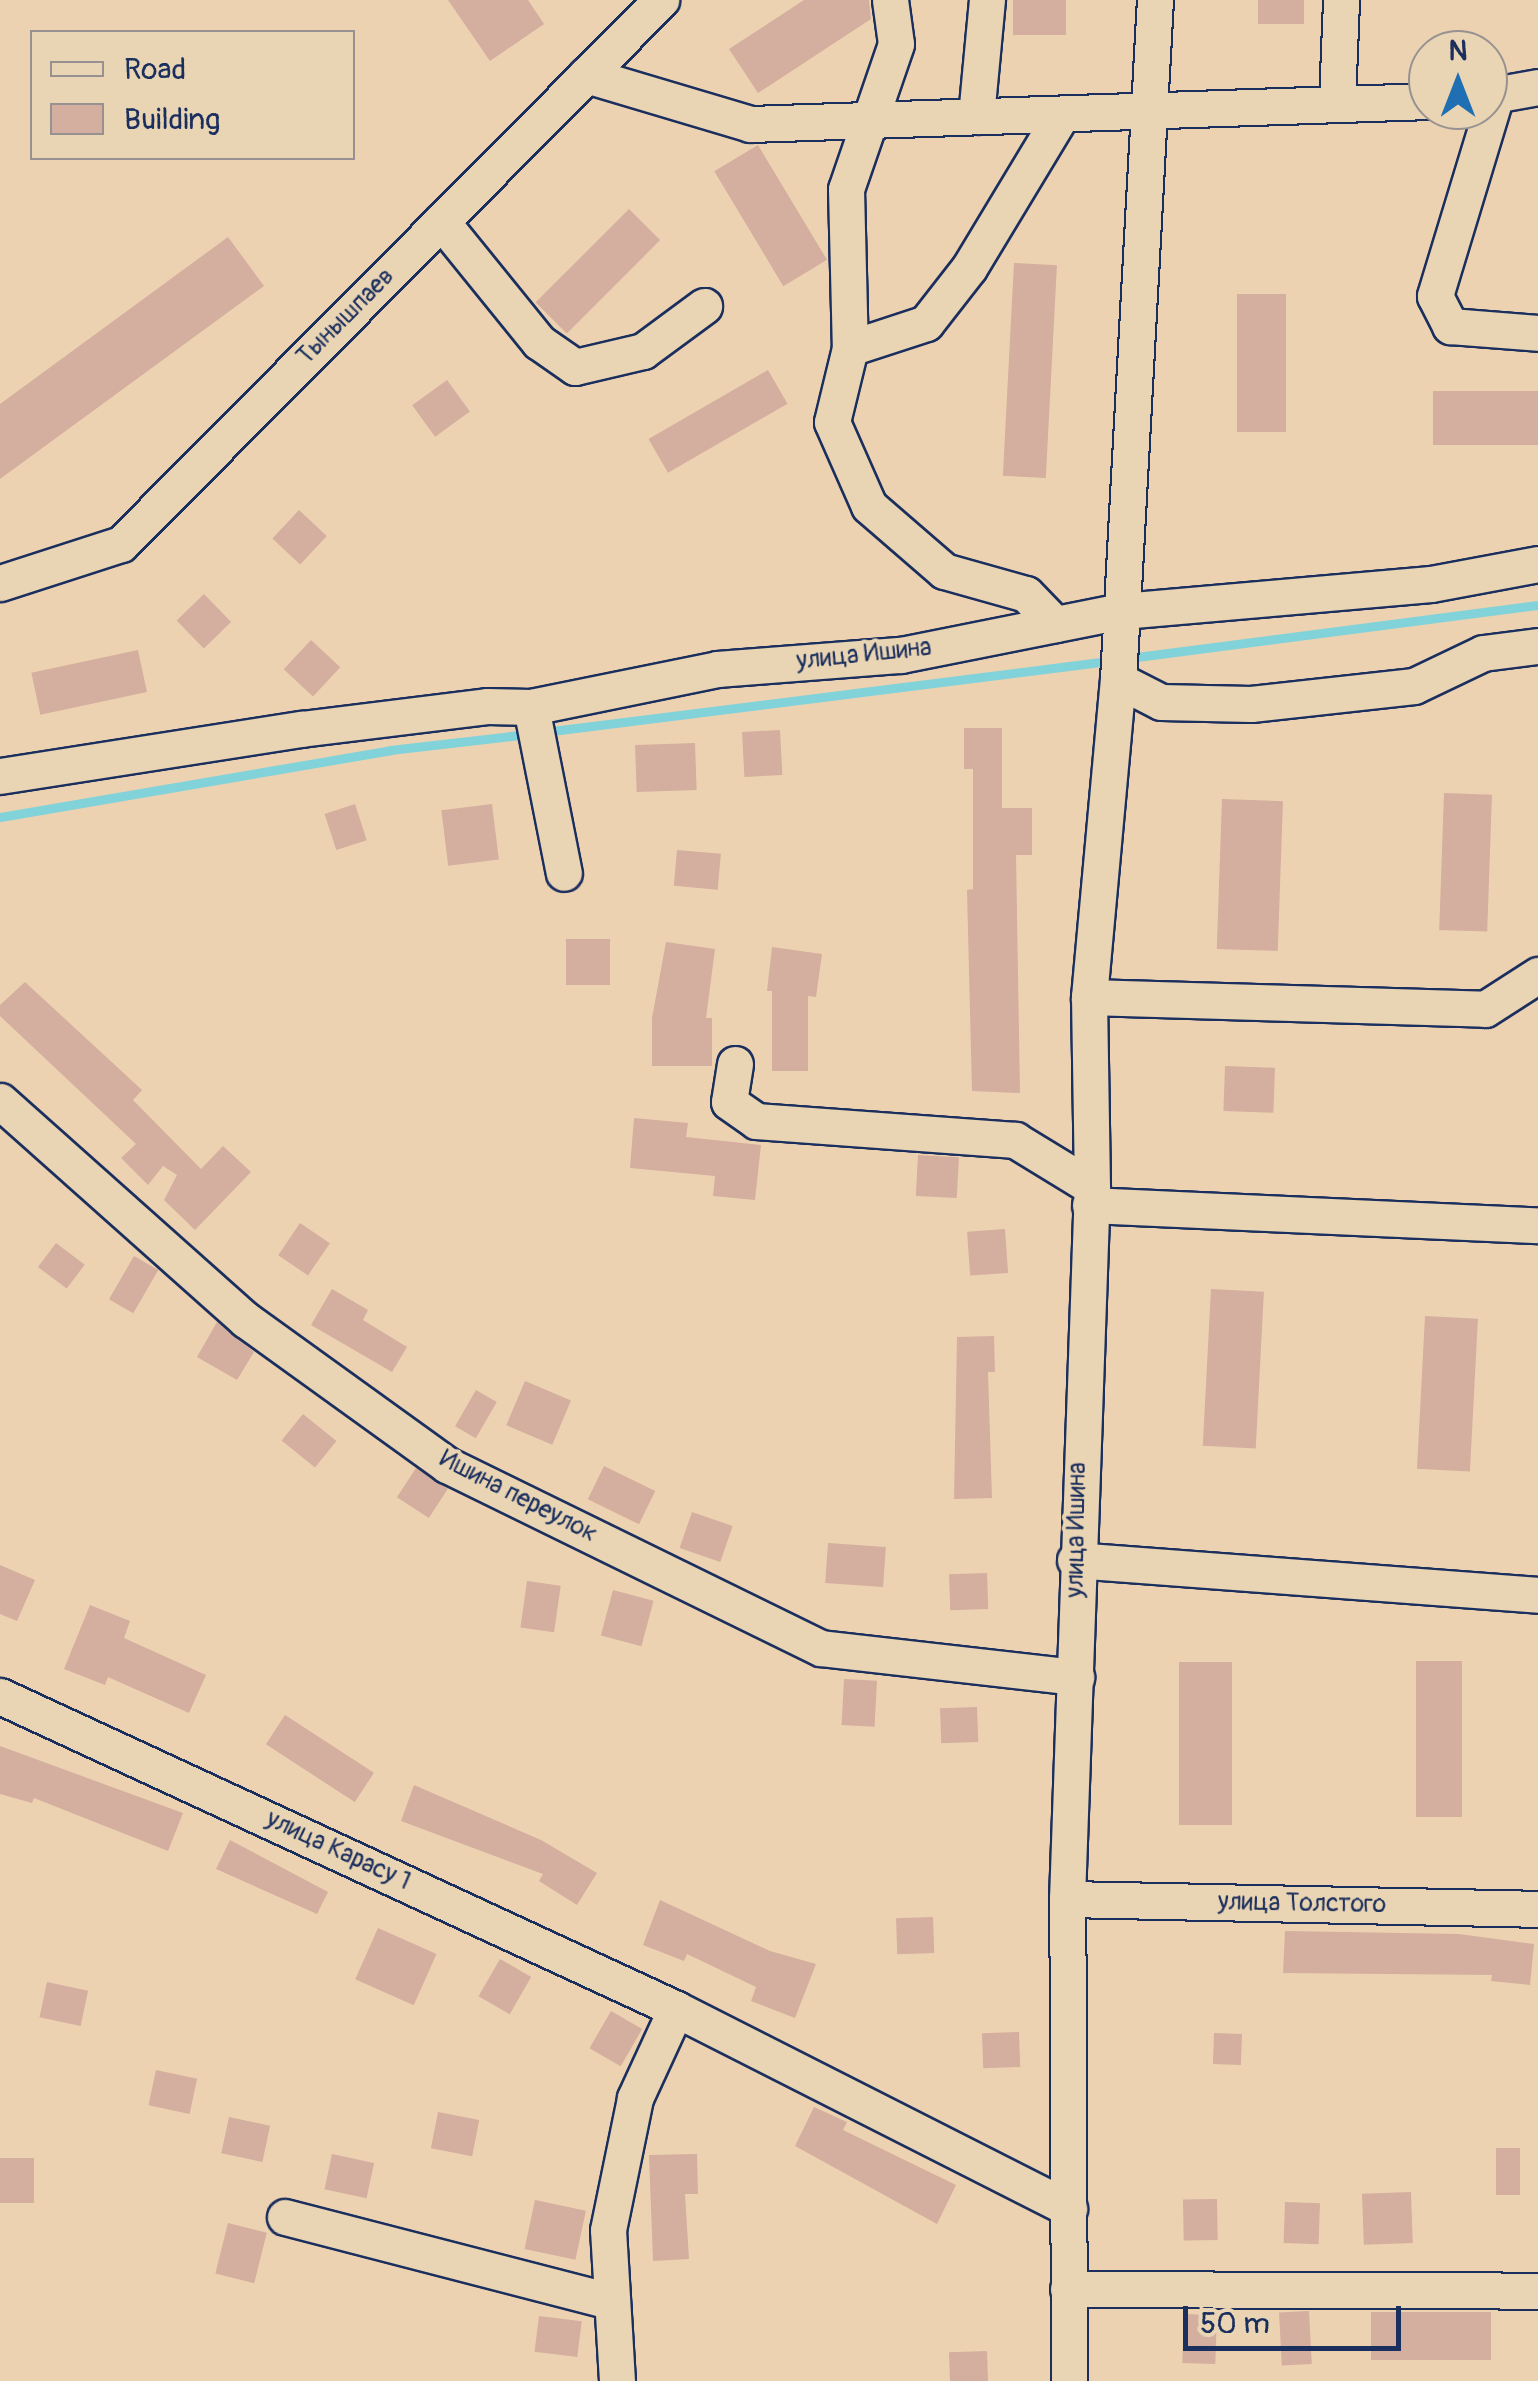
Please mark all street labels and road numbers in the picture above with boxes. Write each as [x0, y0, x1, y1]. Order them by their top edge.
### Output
street label: Тынышпаев [291, 262, 401, 372]
street label: улица Ишина [795, 633, 933, 677]
street label: Ишина переулок [434, 1444, 602, 1550]
street label: улица Ишина [1061, 1462, 1093, 1598]
street label: улица Карасу 1 [261, 1805, 415, 1897]
street label: улица Толстого [1218, 1888, 1386, 1920]

